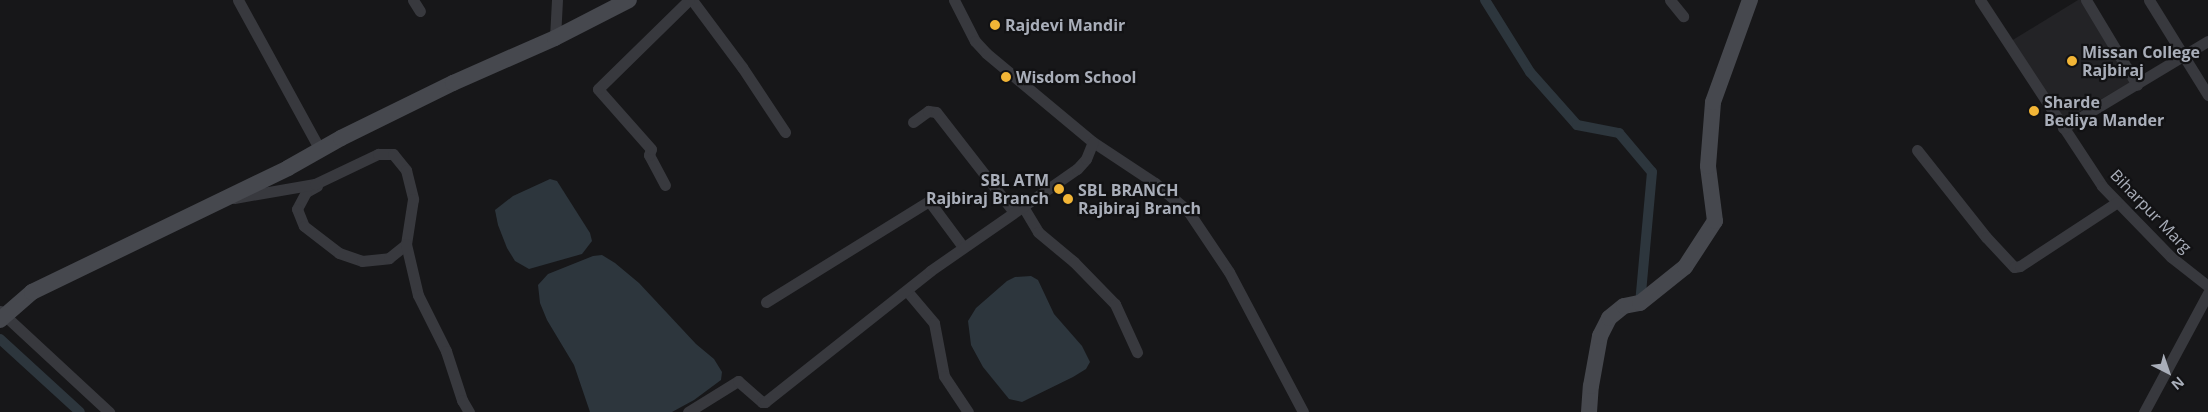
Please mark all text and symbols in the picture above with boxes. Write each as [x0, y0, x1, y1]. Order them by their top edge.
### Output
place label: Rajdevi Mandir [1005, 15, 1125, 35]
marker: Rajdevi Mandir [989, 19, 1001, 31]
place label: Missan College Rajbiraj [2082, 42, 2200, 80]
marker: Missan College Rajbiraj [2066, 55, 2078, 67]
place label: Wisdom School [1016, 67, 1136, 87]
marker: Wisdom School [1000, 71, 1012, 83]
place label: Sharde Bediya Mander [2044, 92, 2164, 130]
marker: Sharde Bediya Mander [2028, 105, 2040, 117]
street label: Biharpur Marg [2106, 165, 2196, 257]
place label: SBL ATM Rajbiraj Branch [926, 170, 1049, 208]
place label: SBL BRANCH Rajbiraj Branch [1078, 180, 1201, 218]
marker: SBL ATM Rajbiraj Branch [1053, 183, 1065, 195]
marker: SBL BRANCH Rajbiraj Branch [1062, 193, 1074, 205]
north arrow [2143, 347, 2193, 397]
text: N [2168, 373, 2189, 395]

